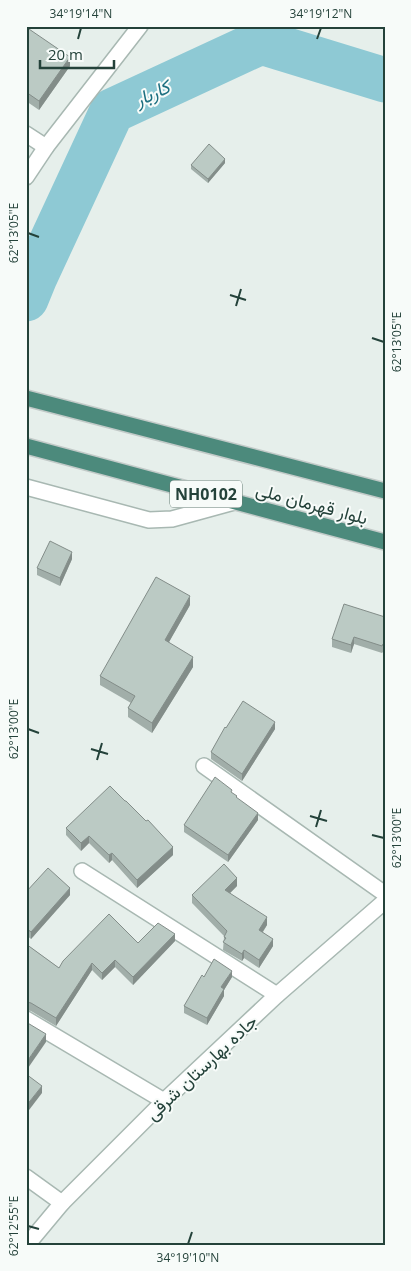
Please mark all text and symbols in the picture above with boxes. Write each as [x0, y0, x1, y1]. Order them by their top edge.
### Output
text: 34°19'14"N [50, 5, 112, 22]
text: 34°19'12"N [290, 5, 352, 22]
scale bar [40, 38, 114, 70]
text: 20 m [48, 44, 83, 64]
water label: کاربار [129, 72, 177, 113]
text: 62°13'05"E [5, 203, 22, 263]
text: 62°13'05"E [388, 312, 405, 372]
street label: بلوار قهرمان ملی [253, 477, 371, 529]
road number: NH0102 [170, 480, 242, 508]
text: 62°13'00"E [5, 699, 22, 759]
text: 62°13'00"E [388, 808, 405, 868]
street label: جاده بهارستان شرقی [140, 1009, 262, 1125]
text: 62°12'55"E [5, 1196, 22, 1256]
text: 34°19'10"N [157, 1249, 219, 1266]

